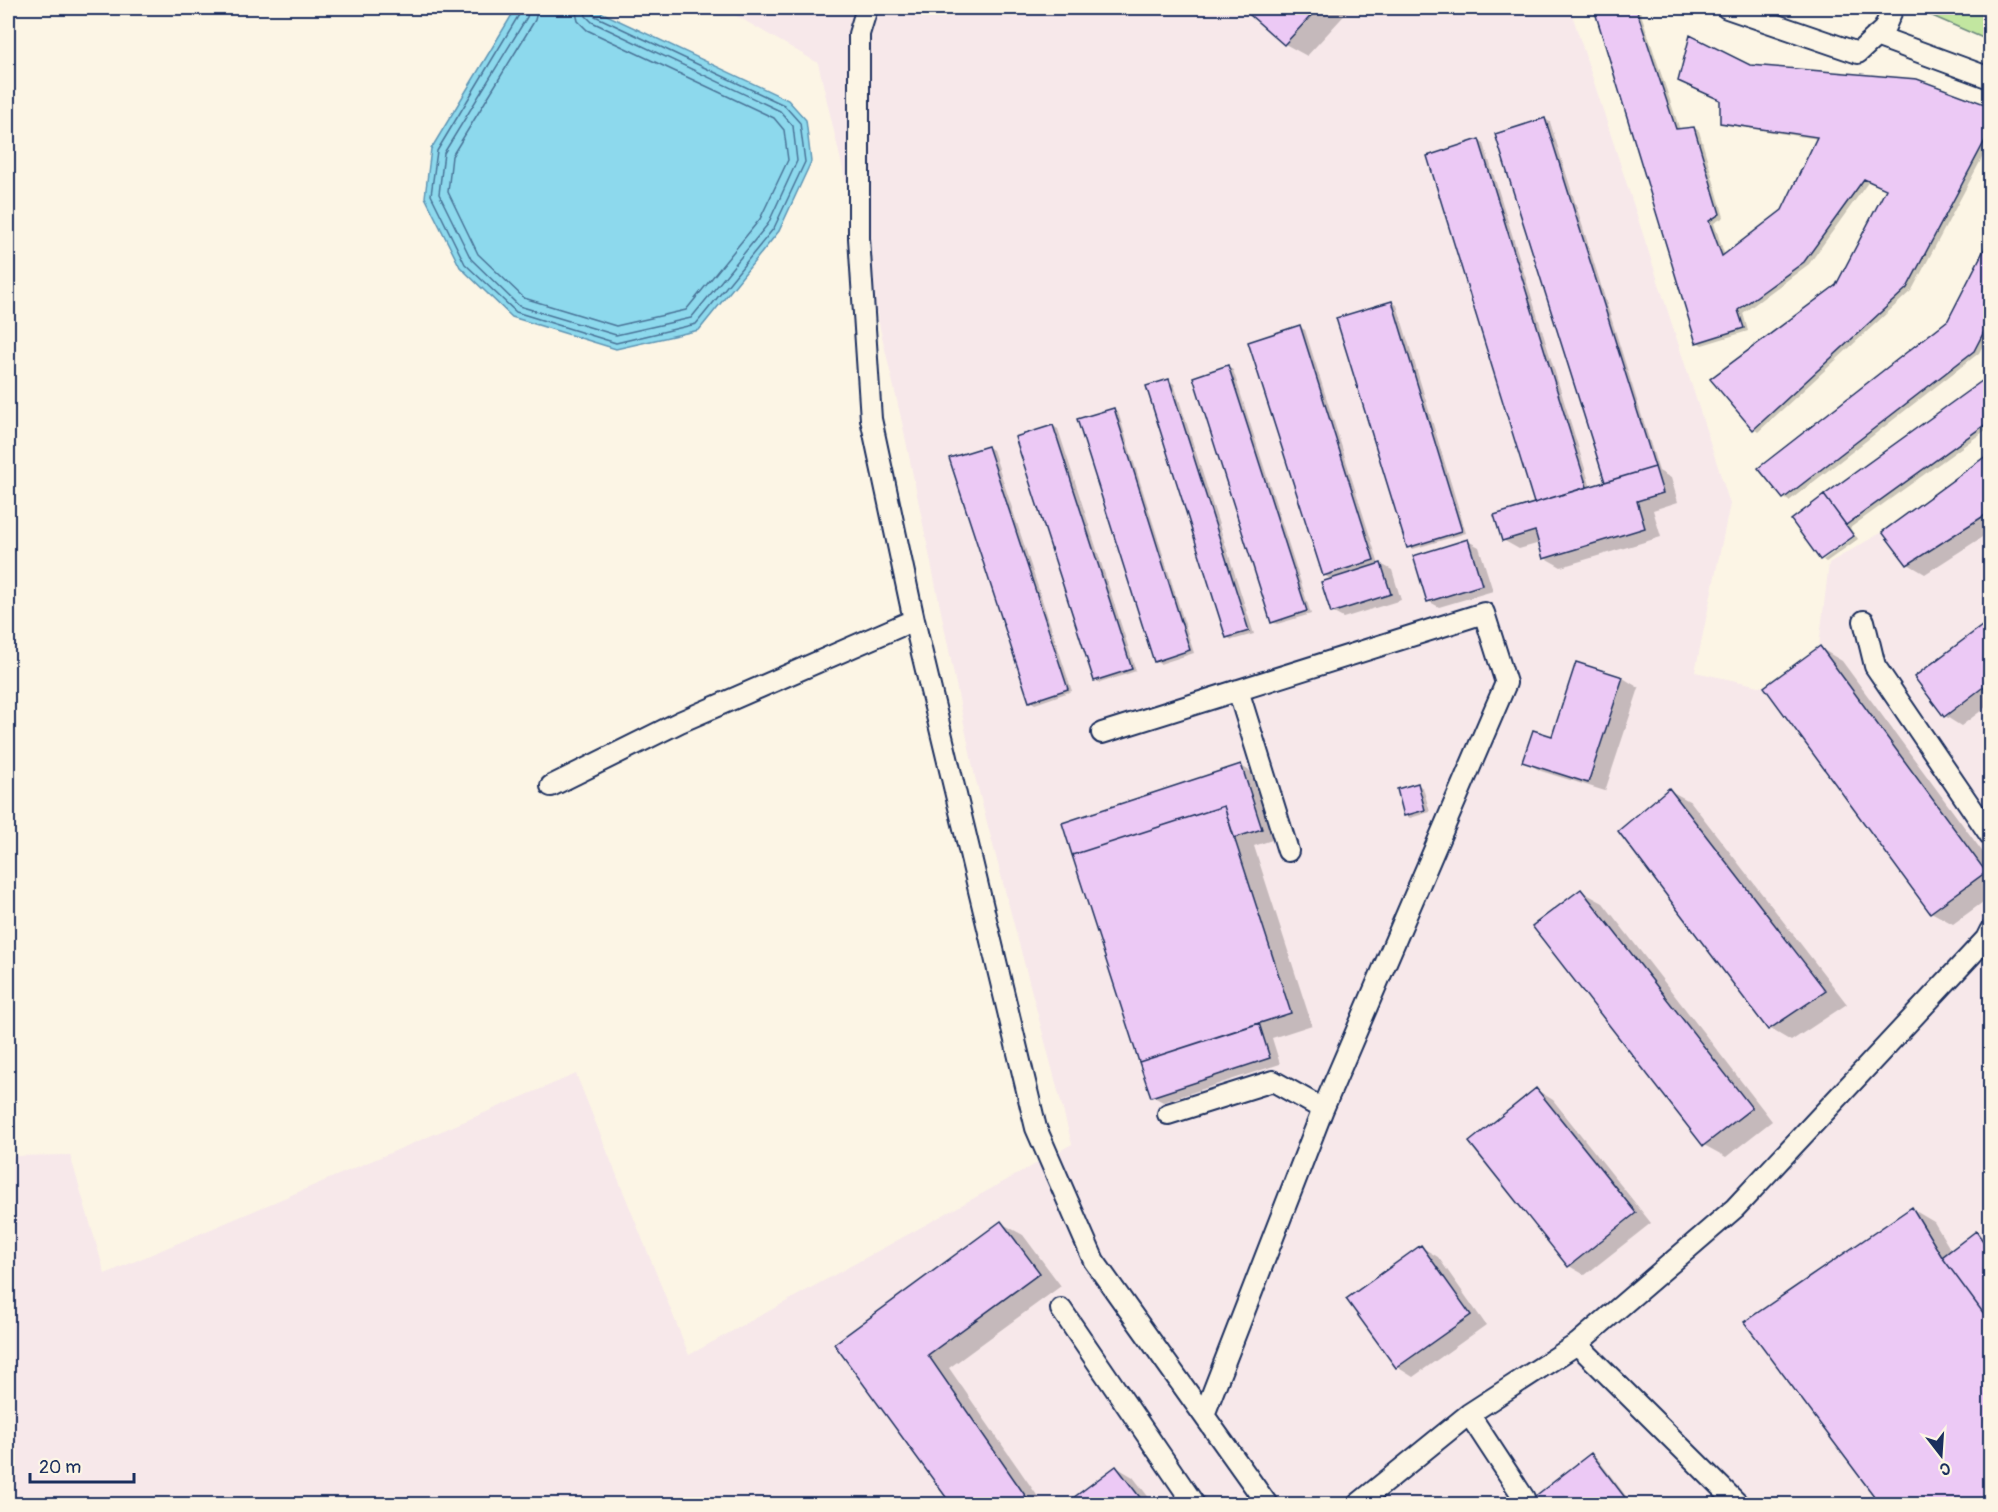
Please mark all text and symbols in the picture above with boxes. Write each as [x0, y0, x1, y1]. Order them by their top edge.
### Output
north arrow [1911, 1425, 1971, 1485]
scale bar [30, 1446, 134, 1484]
text: 20 m [39, 1456, 81, 1479]
text: С [1937, 1457, 1953, 1479]

